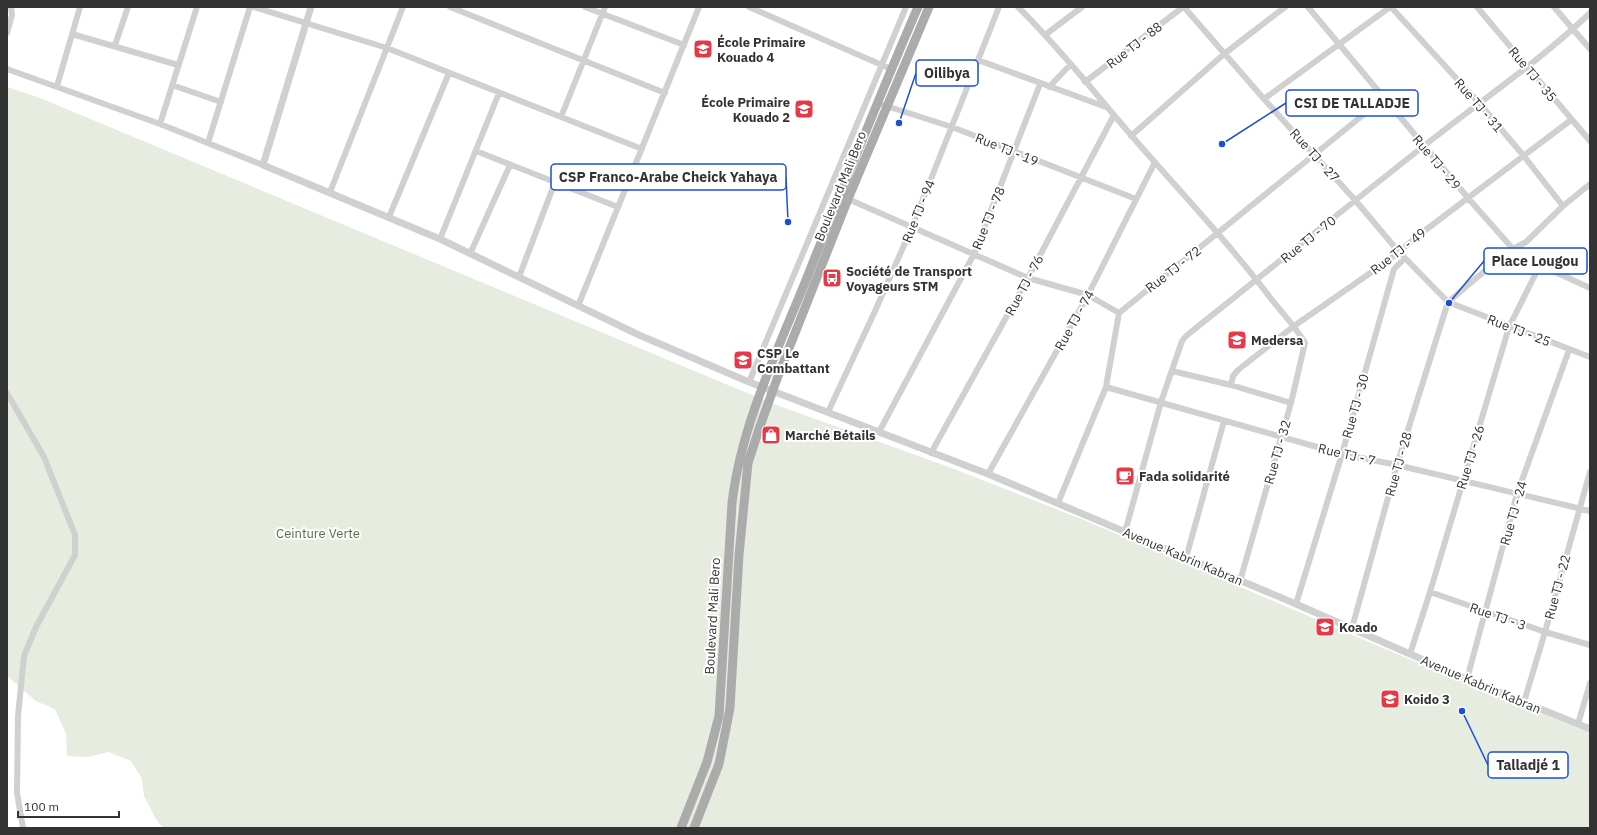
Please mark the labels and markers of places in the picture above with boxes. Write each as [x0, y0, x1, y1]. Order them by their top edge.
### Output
place label: École Primaire Kouado 4 [717, 34, 806, 66]
school or university icon: École Primaire Kouado 4 [692, 38, 714, 60]
callout: Oilibya [916, 60, 978, 86]
callout: CSI DE TALLADJE [1286, 90, 1418, 116]
place label: École Primaire Kouado 2 [701, 94, 790, 126]
school or university icon: École Primaire Kouado 2 [793, 98, 815, 120]
callout: CSP Franco-Arabe Cheick Yahaya [551, 164, 786, 190]
callout: Place Lougou [1484, 248, 1587, 274]
place label: Société de Transport Voyageurs STM [846, 263, 972, 295]
bus stop icon: Société de Transport Voyageurs STM [821, 267, 843, 289]
school or university icon: Medersa [1226, 329, 1248, 351]
place label: Medersa [1251, 332, 1303, 349]
place label: CSP Le Combattant [757, 345, 830, 377]
school or university icon: CSP Le Combattant [732, 349, 754, 371]
shop icon: Marché Bétails [760, 424, 782, 446]
place label: Marché Bétails [785, 427, 876, 444]
cafe icon: Fada solidarité [1114, 465, 1136, 487]
place label: Fada solidarité [1139, 468, 1230, 485]
school or university icon: Koado [1314, 616, 1336, 638]
place label: Koado [1339, 619, 1378, 636]
school or university icon: Koido 3 [1379, 688, 1401, 710]
place label: Koido 3 [1404, 691, 1450, 708]
callout: Talladjé 1 [1488, 752, 1568, 778]

